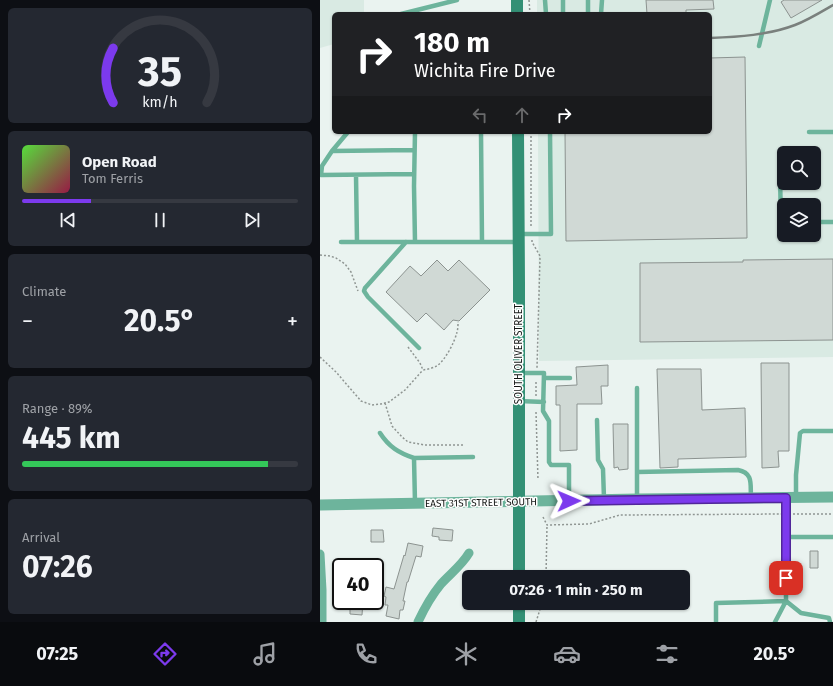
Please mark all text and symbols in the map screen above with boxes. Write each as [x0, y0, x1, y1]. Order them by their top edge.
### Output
text: 180 m [414, 26, 490, 59]
icon: right [348, 28, 400, 80]
text: 35 [137, 47, 182, 97]
text: Wichita Fire Drive [414, 60, 556, 82]
text: km/h [142, 94, 178, 111]
icon: left [469, 104, 491, 126]
icon: ahead [511, 104, 533, 126]
icon: right [553, 104, 575, 126]
map controls [777, 146, 821, 242]
button: search [777, 146, 821, 190]
text: Open Road [82, 153, 157, 171]
text: Tom Ferris [82, 171, 143, 186]
button: layers [777, 198, 821, 242]
icon: previous [57, 209, 79, 231]
icon: pause [149, 209, 171, 231]
icon: next [241, 209, 263, 231]
text: Climate [22, 284, 66, 299]
text: 20.5° [124, 303, 196, 339]
street label: SOUTH OLIVER STREET [513, 303, 525, 404]
text: − [22, 308, 33, 335]
text: + [287, 308, 298, 335]
text: Range · 89% [22, 401, 93, 416]
text: 445 km [22, 420, 121, 456]
position arrow [548, 480, 590, 522]
street label: EAST 31ST STREET SOUTH [425, 496, 537, 510]
text: Arrival [22, 530, 60, 545]
text: 07:26 [22, 549, 93, 585]
speed limit sign: 40 [332, 558, 384, 610]
pin [769, 561, 803, 595]
icon: arrive [775, 567, 797, 589]
text: 07:26 · 1 min · 250 m [509, 581, 643, 599]
icon: directions [151, 640, 179, 668]
icon: music [251, 640, 279, 668]
icon: phone [352, 640, 380, 668]
icon: climate [452, 640, 480, 668]
icon: car [553, 640, 581, 668]
icon: filters [653, 640, 681, 668]
text: 07:25 [36, 643, 78, 665]
text: 20.5° [754, 643, 797, 665]

